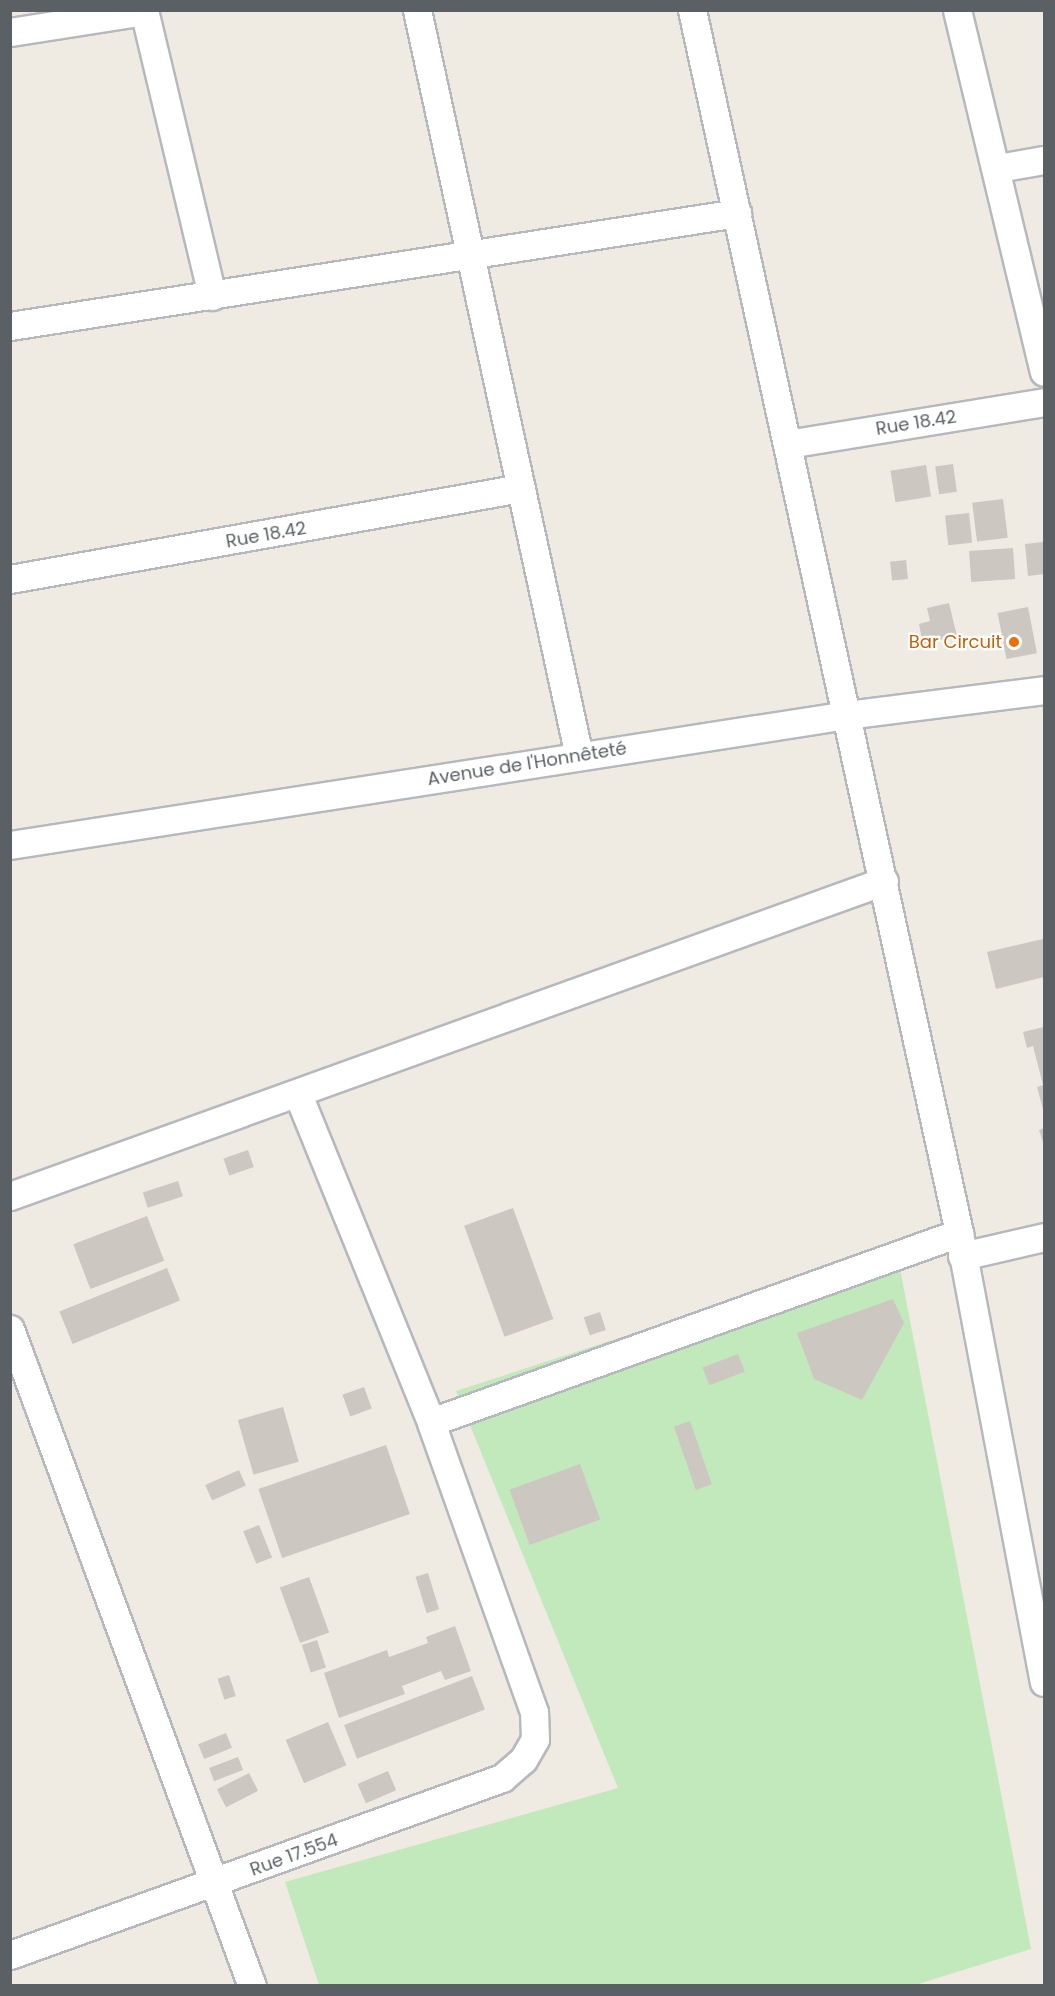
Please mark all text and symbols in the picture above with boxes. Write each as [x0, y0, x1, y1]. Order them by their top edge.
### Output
street label: Rue 18.42 [874, 406, 958, 440]
street label: Rue 18.42 [224, 517, 308, 553]
place label: Bar Circuit [909, 631, 1002, 653]
marker: Bar Circuit [1007, 635, 1021, 649]
street label: Avenue de l'Honnêteté [426, 738, 628, 790]
street label: Rue 17.554 [247, 1829, 341, 1881]

